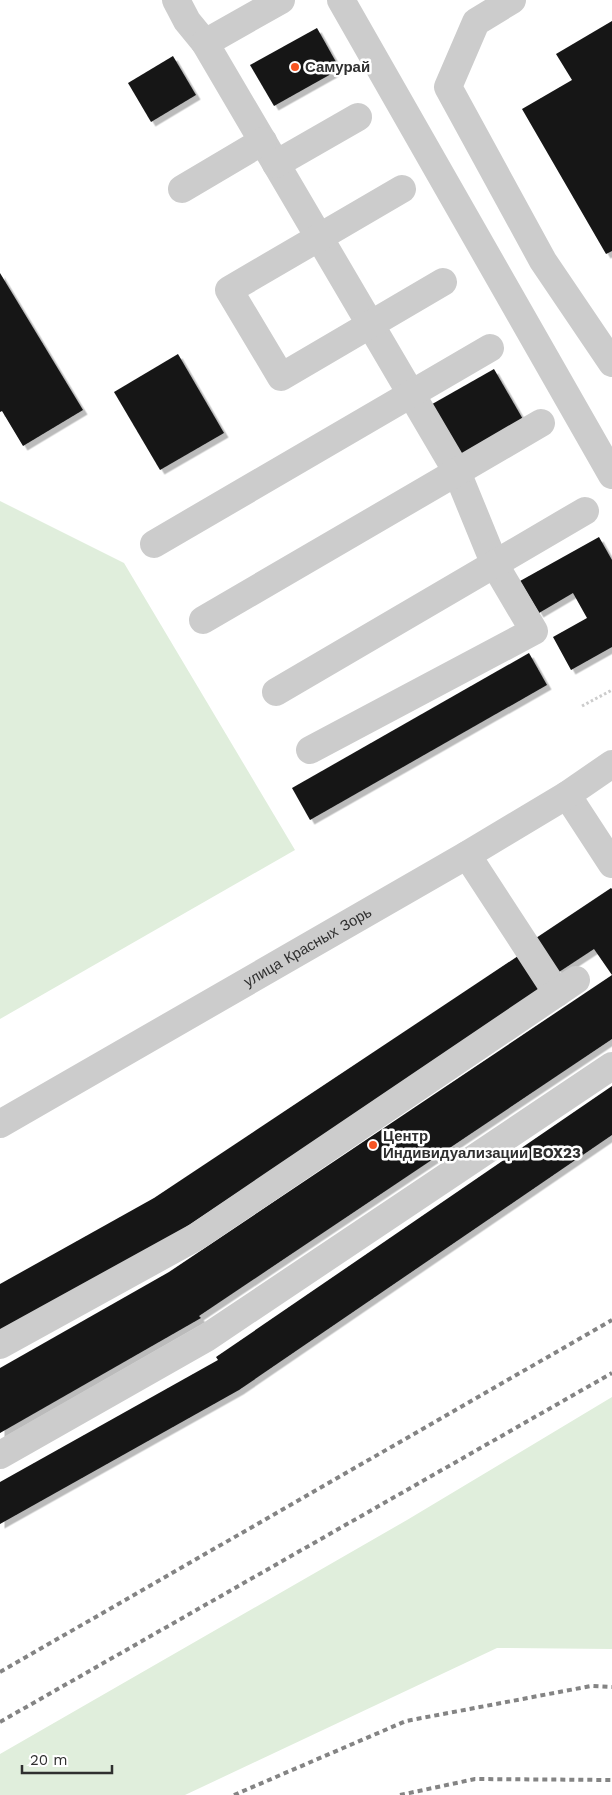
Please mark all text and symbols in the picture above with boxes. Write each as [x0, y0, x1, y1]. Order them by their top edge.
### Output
place label: Самурай [305, 58, 370, 76]
marker: Самурай [289, 61, 301, 73]
street label: улица Красных Зорь [240, 903, 375, 991]
place label: Центр Индивидуализации BOX23 [383, 1127, 581, 1162]
marker: Центр Индивидуализации BOX23 [367, 1139, 379, 1151]
scale bar [22, 1742, 112, 1774]
text: 20 m [30, 1751, 68, 1769]

